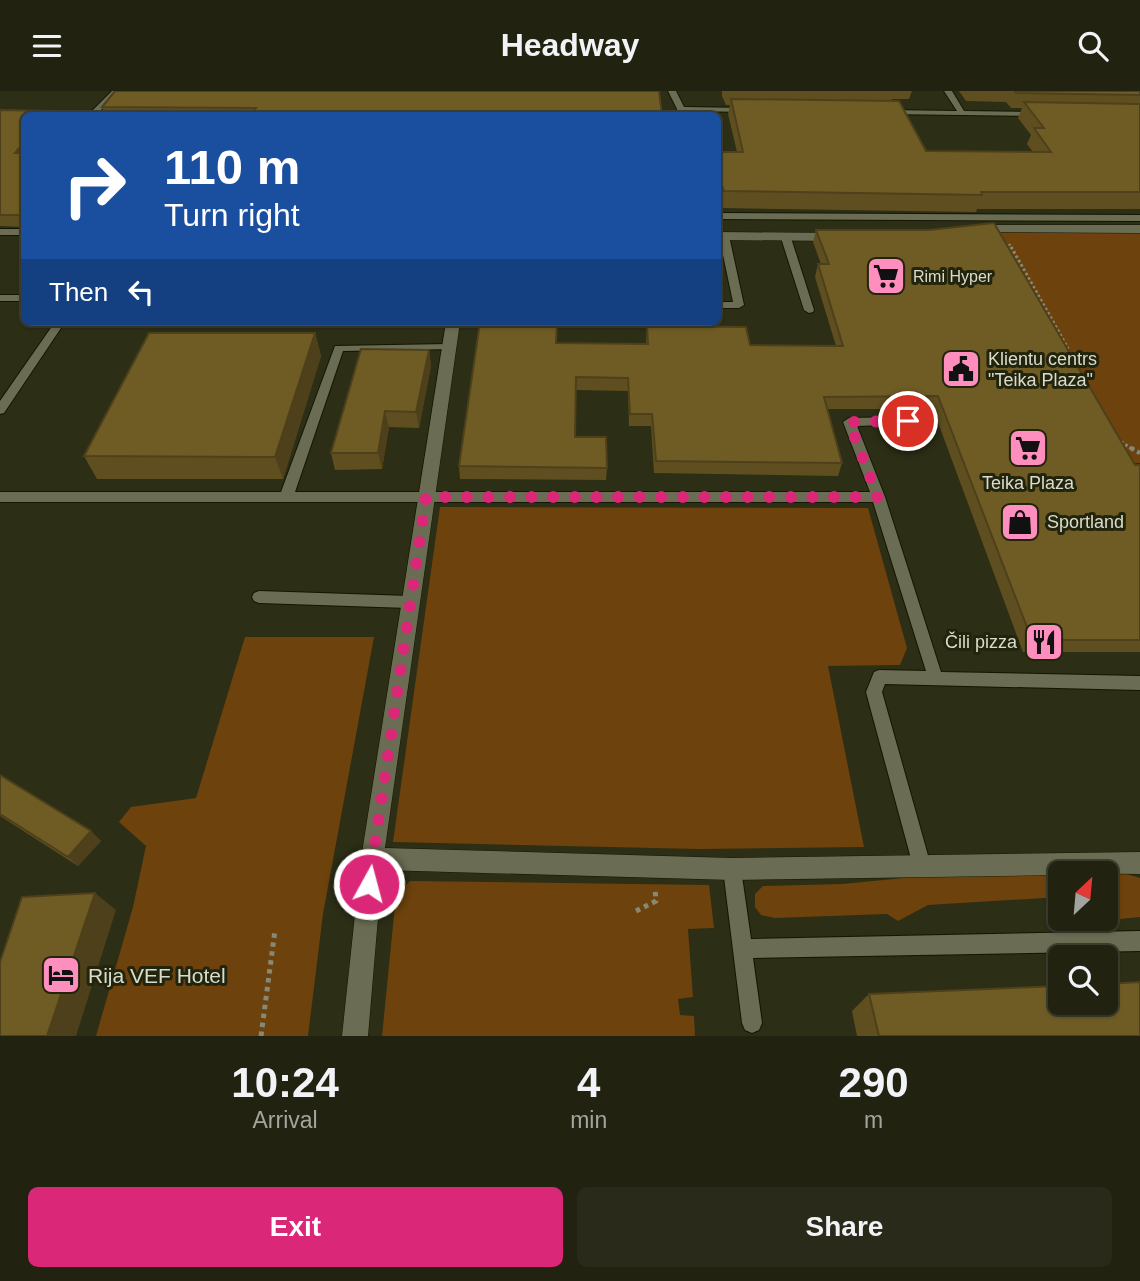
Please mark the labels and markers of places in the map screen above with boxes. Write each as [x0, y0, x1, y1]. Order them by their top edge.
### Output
supermarket icon: Rimi Hyper [865, 255, 907, 297]
place label: Rimi Hyper [913, 268, 993, 285]
public building icon: Klientu centrs "Teika Plaza" [940, 348, 982, 390]
place label: Klientu centrs "Teika Plaza" [988, 349, 1097, 390]
pin [878, 391, 938, 451]
supermarket icon: Teika Plaza [1007, 427, 1049, 469]
place label: Teika Plaza [982, 473, 1075, 493]
shop icon: Sportland [999, 501, 1041, 543]
place label: Sportland [1047, 512, 1124, 532]
restaurant icon: Čili pizza [1023, 621, 1065, 663]
place label: Čili pizza [945, 631, 1018, 652]
hotel icon: Rija VEF Hotel [40, 954, 82, 996]
place label: Rija VEF Hotel [88, 964, 226, 987]

